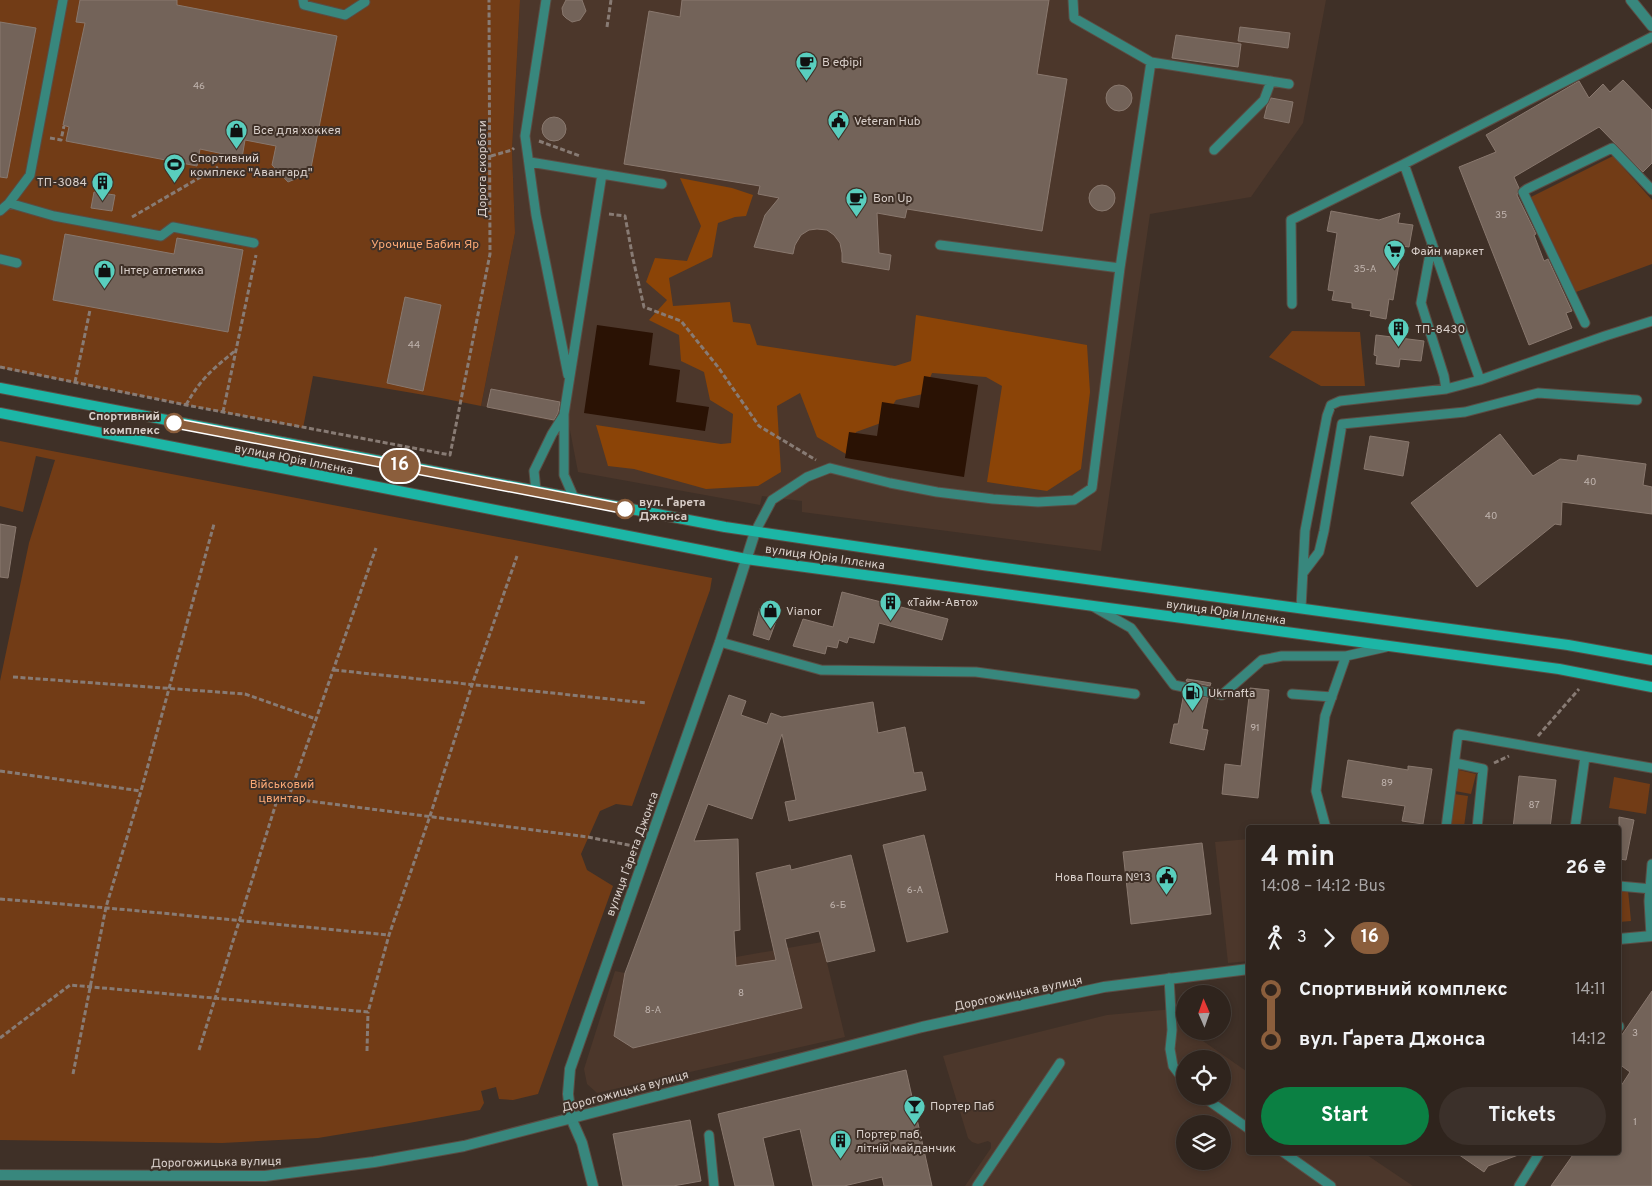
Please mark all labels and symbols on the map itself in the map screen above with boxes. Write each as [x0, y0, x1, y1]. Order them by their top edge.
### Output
cafe icon: В ефірі [794, 50, 818, 81]
place label: В ефірі [822, 55, 862, 71]
house number: 46 [193, 80, 205, 93]
public building icon: Veteran Hub [826, 109, 850, 140]
place label: Veteran Hub [854, 114, 921, 130]
shop icon: Все для хоккея [225, 118, 249, 149]
street label: Дорога скорботи [475, 120, 491, 218]
place label: Все для хоккея [253, 123, 341, 139]
place label: Спортивний комплекс "Авангард" [190, 151, 313, 181]
sports icon: Спортивний комплекс "Авангард" [162, 153, 186, 184]
building icon: ТП-3084 [91, 170, 115, 201]
place label: ТП-3084 [37, 175, 87, 191]
cafe icon: Bon Up [845, 186, 869, 217]
place label: Bon Up [873, 191, 912, 207]
house number: 35 [1495, 209, 1507, 222]
park label: Урочище Бабин Яр [371, 237, 479, 253]
supermarket icon: Файн маркет [1383, 239, 1407, 270]
place label: Файн маркет [1411, 244, 1484, 260]
shop icon: Інтер атлетика [92, 258, 116, 289]
place label: Інтер атлетика [120, 263, 204, 279]
house number: 35-А [1354, 263, 1377, 276]
building icon: ТП-8430 [1387, 317, 1411, 348]
place label: ТП-8430 [1415, 322, 1465, 338]
house number: 44 [408, 339, 420, 352]
place label: Спортивний комплекс [88, 409, 160, 439]
marker: Спортивний комплекс [164, 413, 184, 433]
street label: вулиця Юрія Іллєнка [233, 441, 355, 479]
line badge: 16 [378, 450, 422, 482]
house number: 40 [1584, 476, 1596, 489]
place label: вул. Ґарета Джонса [639, 495, 706, 525]
marker: вул. Ґарета Джонса [615, 499, 635, 519]
house number: 40 [1485, 510, 1497, 523]
street label: вулиця Юрія Іллєнка [764, 542, 886, 574]
building icon: «Тайм-Авто» [879, 590, 903, 621]
place label: «Тайм-Авто» [907, 595, 978, 611]
street label: вулиця Юрія Іллєнка [1165, 597, 1287, 629]
shop icon: Vianor [758, 599, 782, 630]
place label: Vianor [786, 604, 822, 620]
fuel station icon: Ukrnafta [1180, 681, 1204, 712]
place label: Ukrnafta [1208, 686, 1255, 702]
house number: 91 [1250, 722, 1260, 735]
park label: Військовий цвинтар [250, 777, 314, 807]
house number: 89 [1381, 777, 1393, 790]
street label: вулиця Ґарета Джонса [603, 790, 663, 919]
house number: 87 [1528, 799, 1540, 812]
public building icon: Нова Пошта №13 [1155, 865, 1179, 896]
place label: Нова Пошта №13 [1055, 870, 1151, 886]
house number: 6-А [907, 884, 924, 897]
house number: 6-Б [830, 899, 846, 912]
street label: Дорогожицька вулиця [953, 973, 1084, 1015]
north arrow [1176, 985, 1231, 1040]
house number: 8 [738, 987, 744, 1000]
house number: 8-А [645, 1004, 662, 1017]
house number: 3 [1632, 1027, 1638, 1040]
street label: Дорогожицька вулиця [560, 1067, 691, 1117]
bar icon: Портер Паб [902, 1094, 926, 1125]
place label: Портер Паб [930, 1099, 995, 1115]
house number: 1 [1633, 1116, 1637, 1129]
place label: Портер паб, літній майданчик [856, 1127, 956, 1157]
building icon: Портер паб, літній майданчик [828, 1129, 852, 1160]
street label: Дорогожицька вулиця [150, 1154, 282, 1172]

